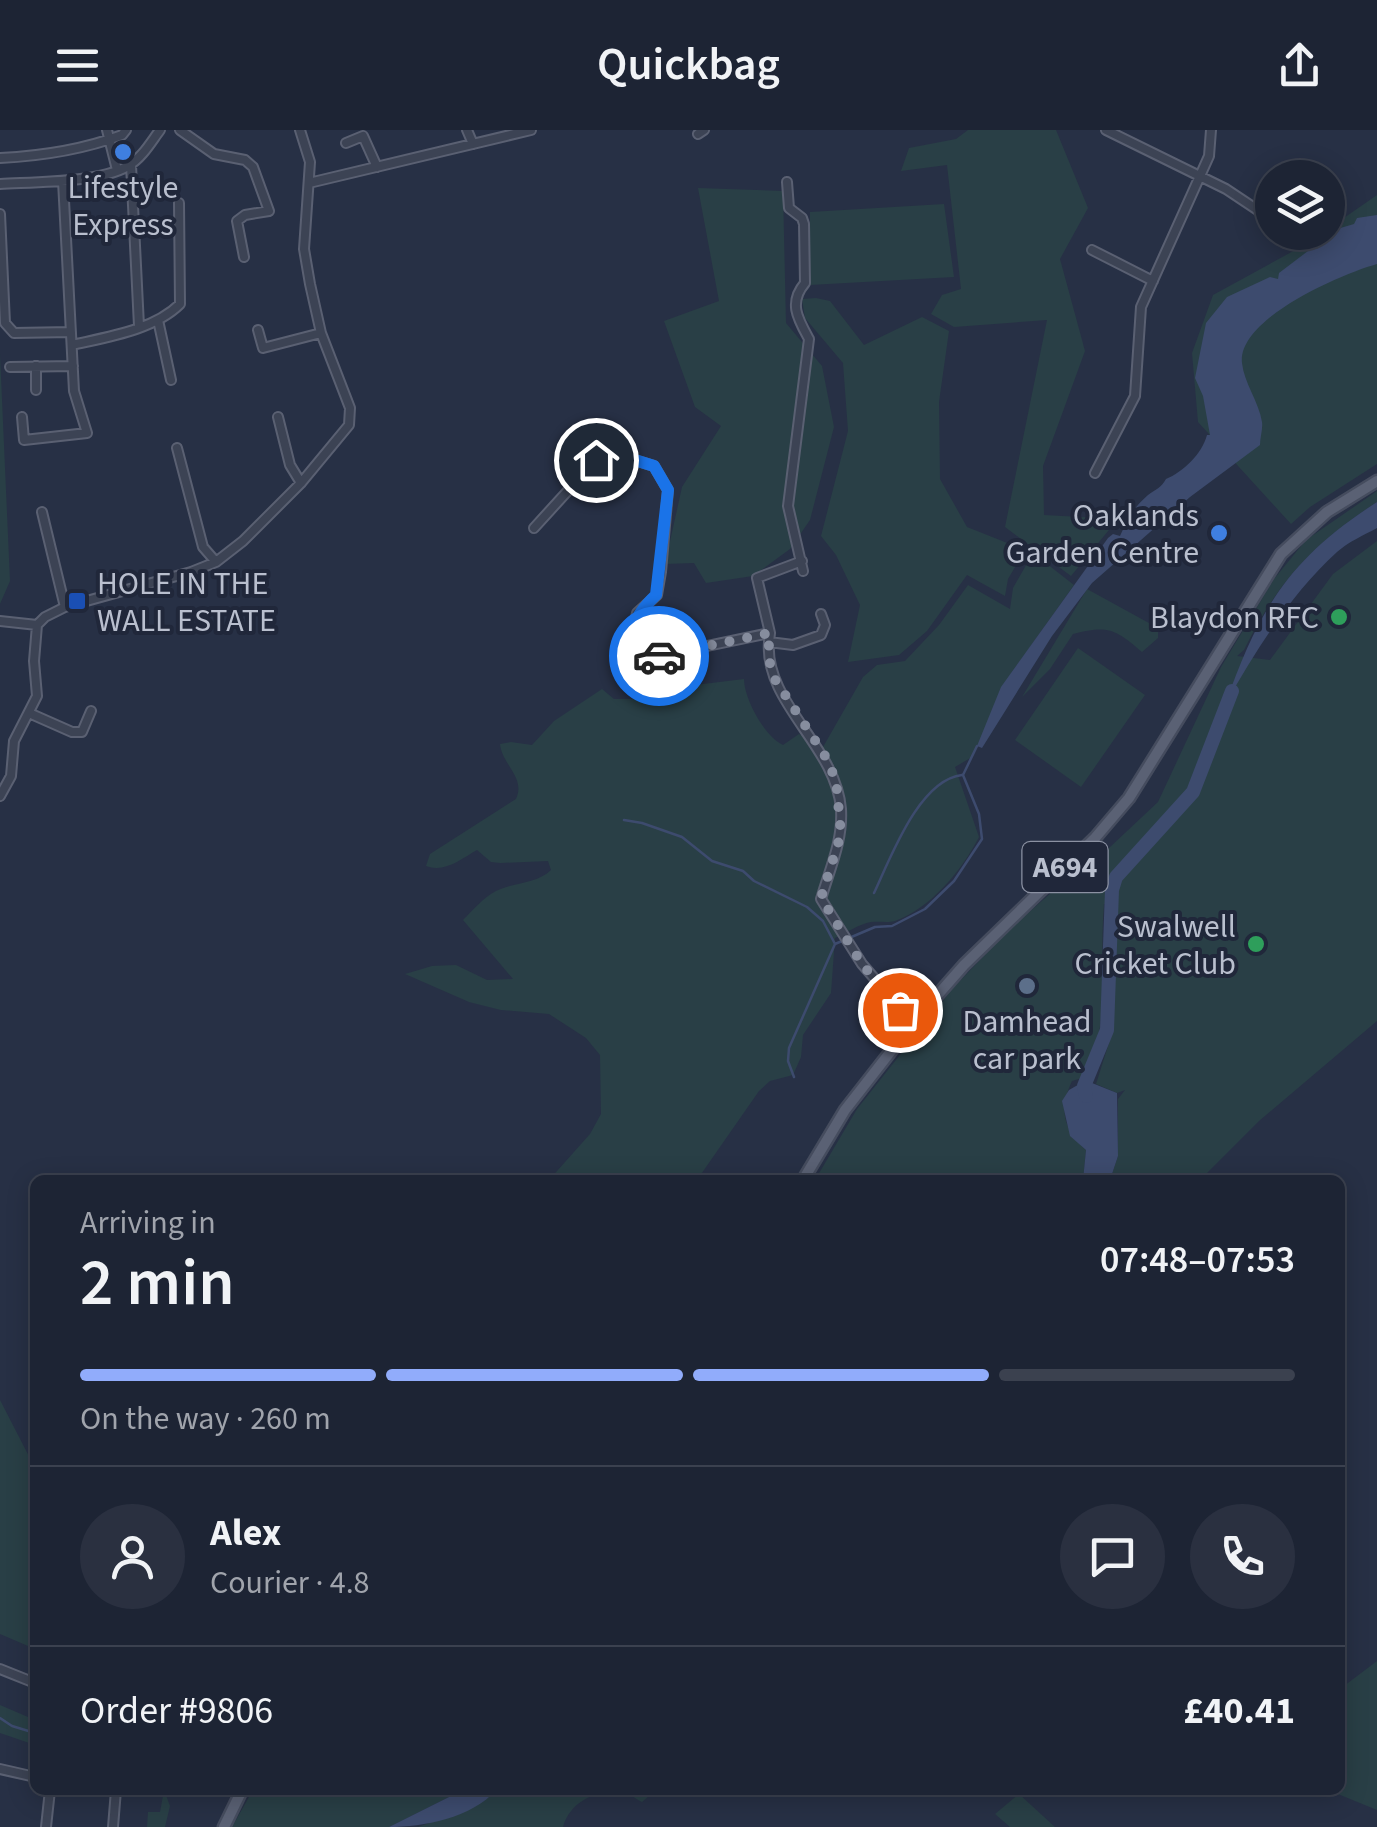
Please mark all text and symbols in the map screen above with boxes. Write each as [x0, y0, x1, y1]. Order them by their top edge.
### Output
text: Quickbag [597, 33, 780, 97]
icon: menu [50, 38, 105, 93]
icon: share [1272, 38, 1327, 93]
marker: Lifestyle Express [112, 141, 134, 163]
map controls [1255, 160, 1345, 250]
button: layers [1255, 160, 1345, 250]
place label: Lifestyle Express [68, 165, 178, 248]
pin [554, 418, 639, 503]
icon: home [569, 433, 624, 488]
place label: Oaklands Garden Centre [1006, 493, 1199, 576]
marker: Oaklands Garden Centre [1208, 522, 1230, 544]
place label: HOLE IN THE WALL ESTATE [97, 561, 276, 644]
marker: HOLE IN THE WALL ESTATE [66, 590, 88, 612]
place label: Blaydon RFC [1150, 595, 1319, 641]
courier [609, 606, 709, 706]
marker: Blaydon RFC [1328, 606, 1350, 628]
icon: car [632, 629, 687, 684]
road number: A694 [1022, 842, 1108, 892]
place label: Swalwell Cricket Club [1075, 904, 1236, 987]
marker: Swalwell Cricket Club [1245, 933, 1267, 955]
pin [858, 968, 943, 1053]
marker: Damhead car park [1016, 975, 1038, 997]
icon: bag [873, 983, 928, 1038]
place label: Damhead car park [962, 999, 1092, 1082]
text: Arriving in [80, 1200, 216, 1246]
text: 07:48–07:53 [1100, 1233, 1295, 1287]
text: 2 min [80, 1237, 235, 1330]
text: On the way · 260 m [80, 1396, 331, 1442]
button: person [80, 1504, 185, 1609]
button: chat [1060, 1504, 1165, 1609]
button: phone [1190, 1504, 1295, 1609]
text: Alex [210, 1506, 281, 1560]
text: Courier · 4.8 [210, 1560, 370, 1606]
text: Order #9806 [80, 1684, 273, 1738]
text: £40.41 [1183, 1684, 1295, 1738]

